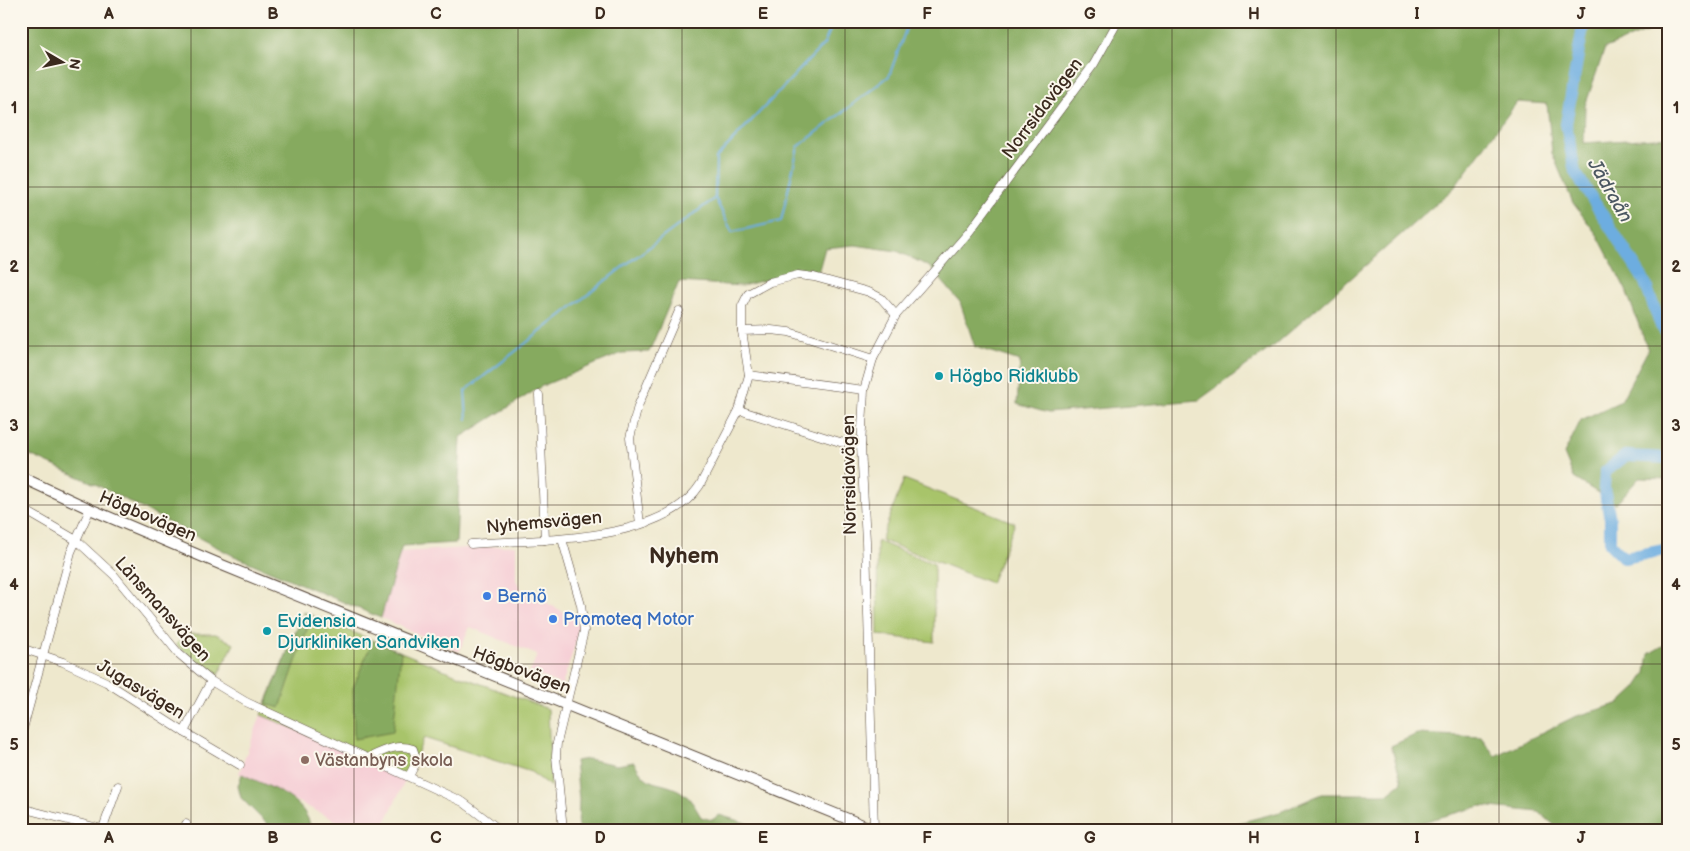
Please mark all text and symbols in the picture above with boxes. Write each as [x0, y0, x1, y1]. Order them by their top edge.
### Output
text: A [103, 5, 114, 24]
text: B [267, 5, 279, 24]
text: C [430, 5, 442, 24]
text: D [594, 5, 606, 24]
text: E [758, 5, 768, 24]
text: F [922, 5, 932, 24]
text: G [1084, 5, 1096, 24]
text: H [1248, 5, 1260, 24]
text: I [1414, 5, 1420, 24]
text: J [1577, 5, 1586, 24]
north arrow [38, 38, 88, 88]
street label: Norrsidavägen [998, 54, 1087, 163]
text: N [65, 57, 84, 70]
text: 1 [11, 99, 17, 118]
text: 1 [1673, 99, 1679, 118]
water label: Jädraån [1582, 154, 1637, 227]
text: 2 [9, 258, 19, 277]
text: 2 [1671, 258, 1681, 277]
place label: Högbo Ridklubb [949, 366, 1078, 387]
marker: Högbo Ridklubb [933, 370, 945, 382]
street label: Norrsidavägen [838, 415, 861, 535]
text: 3 [9, 417, 19, 436]
text: 3 [1671, 417, 1681, 436]
street label: Högbovägen [96, 487, 200, 546]
street label: Nyhemsvägen [485, 507, 603, 538]
district label: Nyhem [649, 543, 719, 570]
street label: Länsmansvägen [110, 553, 215, 666]
text: 4 [9, 576, 19, 595]
text: 4 [1671, 576, 1681, 595]
place label: Bernö [497, 586, 547, 607]
marker: Bernö [481, 590, 493, 602]
place label: Promoteq Motor [563, 609, 694, 630]
place label: Evidensia Djurkliniken Sandviken [277, 611, 460, 653]
marker: Promoteq Motor [547, 613, 559, 625]
marker: Evidensia Djurkliniken Sandviken [261, 625, 273, 637]
street label: Högbovägen [470, 642, 574, 699]
street label: Jugasvägen [93, 655, 188, 724]
text: 5 [9, 736, 19, 755]
text: 5 [1671, 736, 1681, 755]
place label: Västanbyns skola [315, 750, 453, 771]
marker: Västanbyns skola [299, 754, 311, 766]
text: A [103, 829, 114, 848]
text: B [267, 829, 279, 848]
text: C [430, 829, 442, 848]
text: D [594, 829, 606, 848]
text: E [758, 829, 768, 848]
text: F [922, 829, 932, 848]
text: G [1084, 829, 1096, 848]
text: H [1248, 829, 1260, 848]
text: I [1414, 829, 1420, 848]
text: J [1577, 829, 1586, 848]

